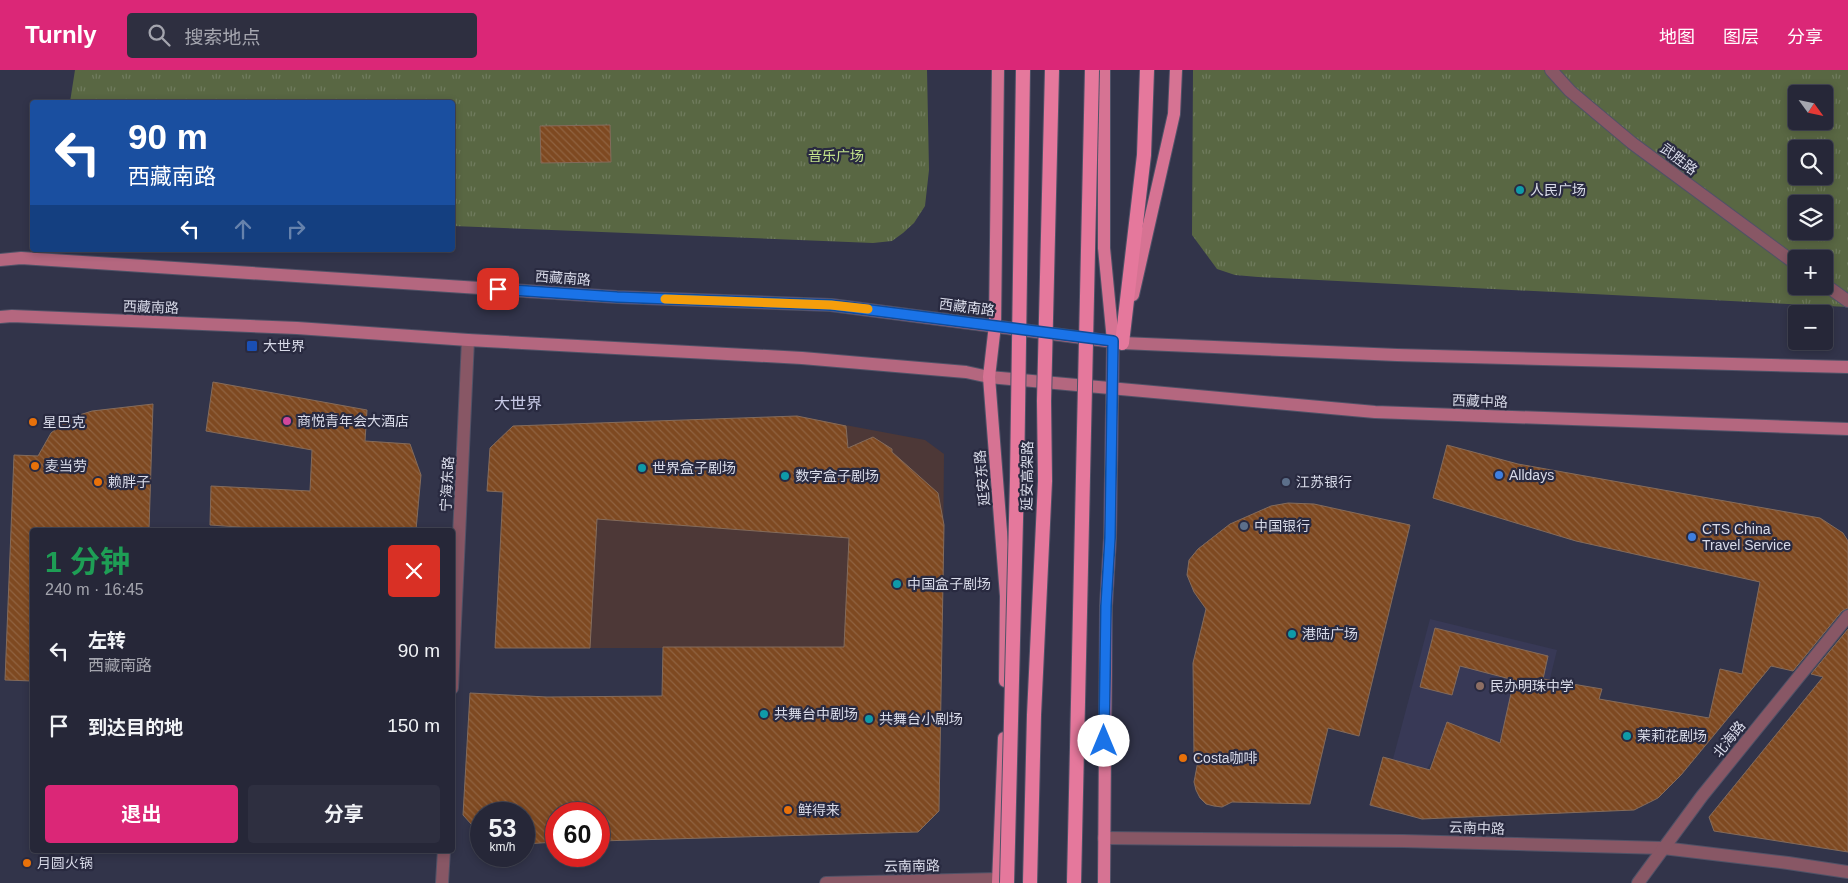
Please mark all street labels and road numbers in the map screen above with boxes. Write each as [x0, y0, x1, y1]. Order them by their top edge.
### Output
street label: 武胜路 [1657, 140, 1701, 178]
street label: 西藏南路 [535, 268, 591, 288]
street label: 西藏南路 [938, 296, 996, 318]
street label: 西藏南路 [123, 298, 179, 316]
street label: 西藏中路 [1452, 392, 1508, 410]
street label: 延安高架路 [1018, 441, 1036, 511]
street label: 延安东路 [972, 449, 992, 507]
street label: 宁海东路 [438, 456, 456, 512]
street label: 北海路 [1710, 718, 1748, 760]
street label: 云南中路 [1449, 819, 1505, 837]
street label: 云南南路 [884, 858, 940, 874]

